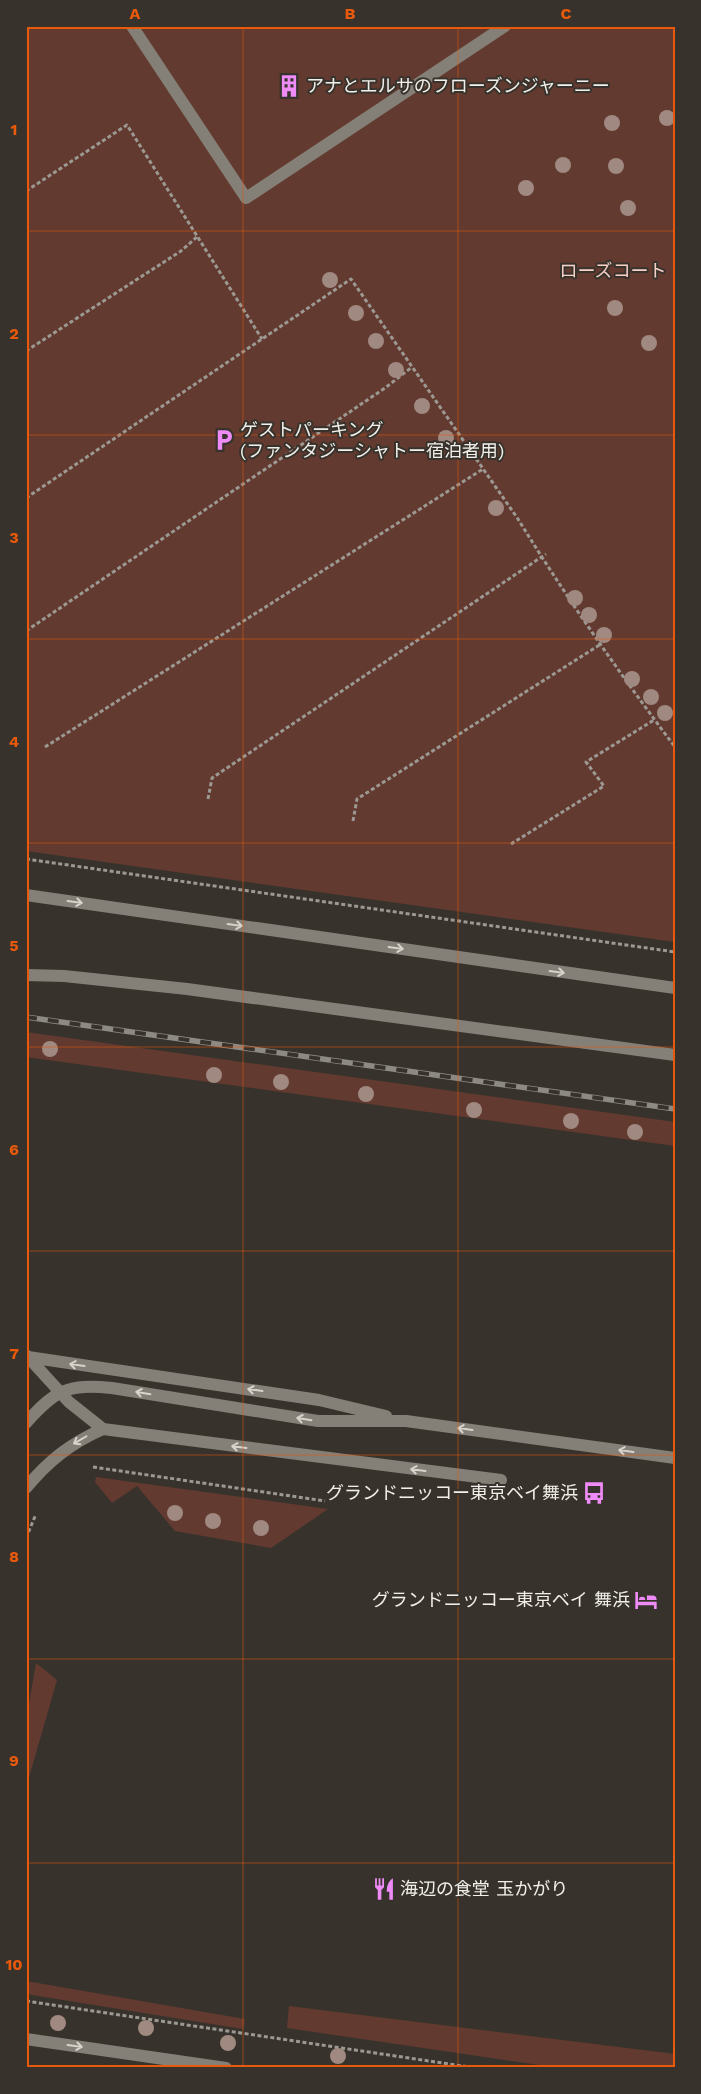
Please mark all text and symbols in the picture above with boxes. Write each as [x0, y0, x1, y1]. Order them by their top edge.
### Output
text: A [130, 4, 141, 23]
text: B [345, 4, 356, 23]
text: C [561, 4, 572, 23]
building icon: アナとエルサのフローズンジャーニー [276, 73, 302, 99]
place label: アナとエルサのフローズンジャーニー [306, 75, 610, 96]
text: 1 [11, 120, 17, 139]
park label: ローズコート [559, 260, 667, 281]
text: 2 [9, 324, 19, 343]
place label: ゲストパーキング (ファンタジーシャトー宿泊者用) [240, 419, 504, 461]
parking icon: ゲストパーキング (ファンタジーシャトー宿泊者用) [211, 427, 237, 453]
text: 3 [9, 528, 19, 547]
text: 4 [9, 732, 19, 751]
one-way arrow [66, 898, 82, 908]
one-way arrow [227, 921, 243, 931]
text: 5 [9, 936, 19, 955]
one-way arrow [388, 944, 404, 954]
one-way arrow [549, 967, 565, 977]
text: 6 [9, 1140, 19, 1159]
text: 7 [9, 1344, 19, 1363]
one-way arrow [69, 1359, 85, 1369]
one-way arrow [248, 1385, 264, 1395]
one-way arrow [136, 1387, 152, 1397]
one-way arrow [296, 1414, 312, 1424]
one-way arrow [458, 1424, 474, 1434]
one-way arrow [73, 1435, 88, 1445]
one-way arrow [232, 1442, 248, 1452]
one-way arrow [619, 1446, 635, 1456]
one-way arrow [410, 1465, 426, 1475]
bus stop icon: グランドニッコー東京ベイ舞浜 [581, 1480, 607, 1506]
place label: グランドニッコー東京ベイ舞浜 [326, 1482, 578, 1503]
text: 8 [9, 1547, 19, 1566]
hotel icon: グランドニッコー東京ベイ 舞浜 [633, 1587, 659, 1613]
place label: グランドニッコー東京ベイ 舞浜 [372, 1589, 630, 1610]
text: 9 [9, 1751, 19, 1770]
restaurant icon: 海辺の食堂 玉かがり [371, 1876, 397, 1902]
place label: 海辺の食堂 玉かがり [400, 1878, 568, 1899]
text: 10 [5, 1955, 23, 1974]
one-way arrow [66, 2041, 82, 2051]

